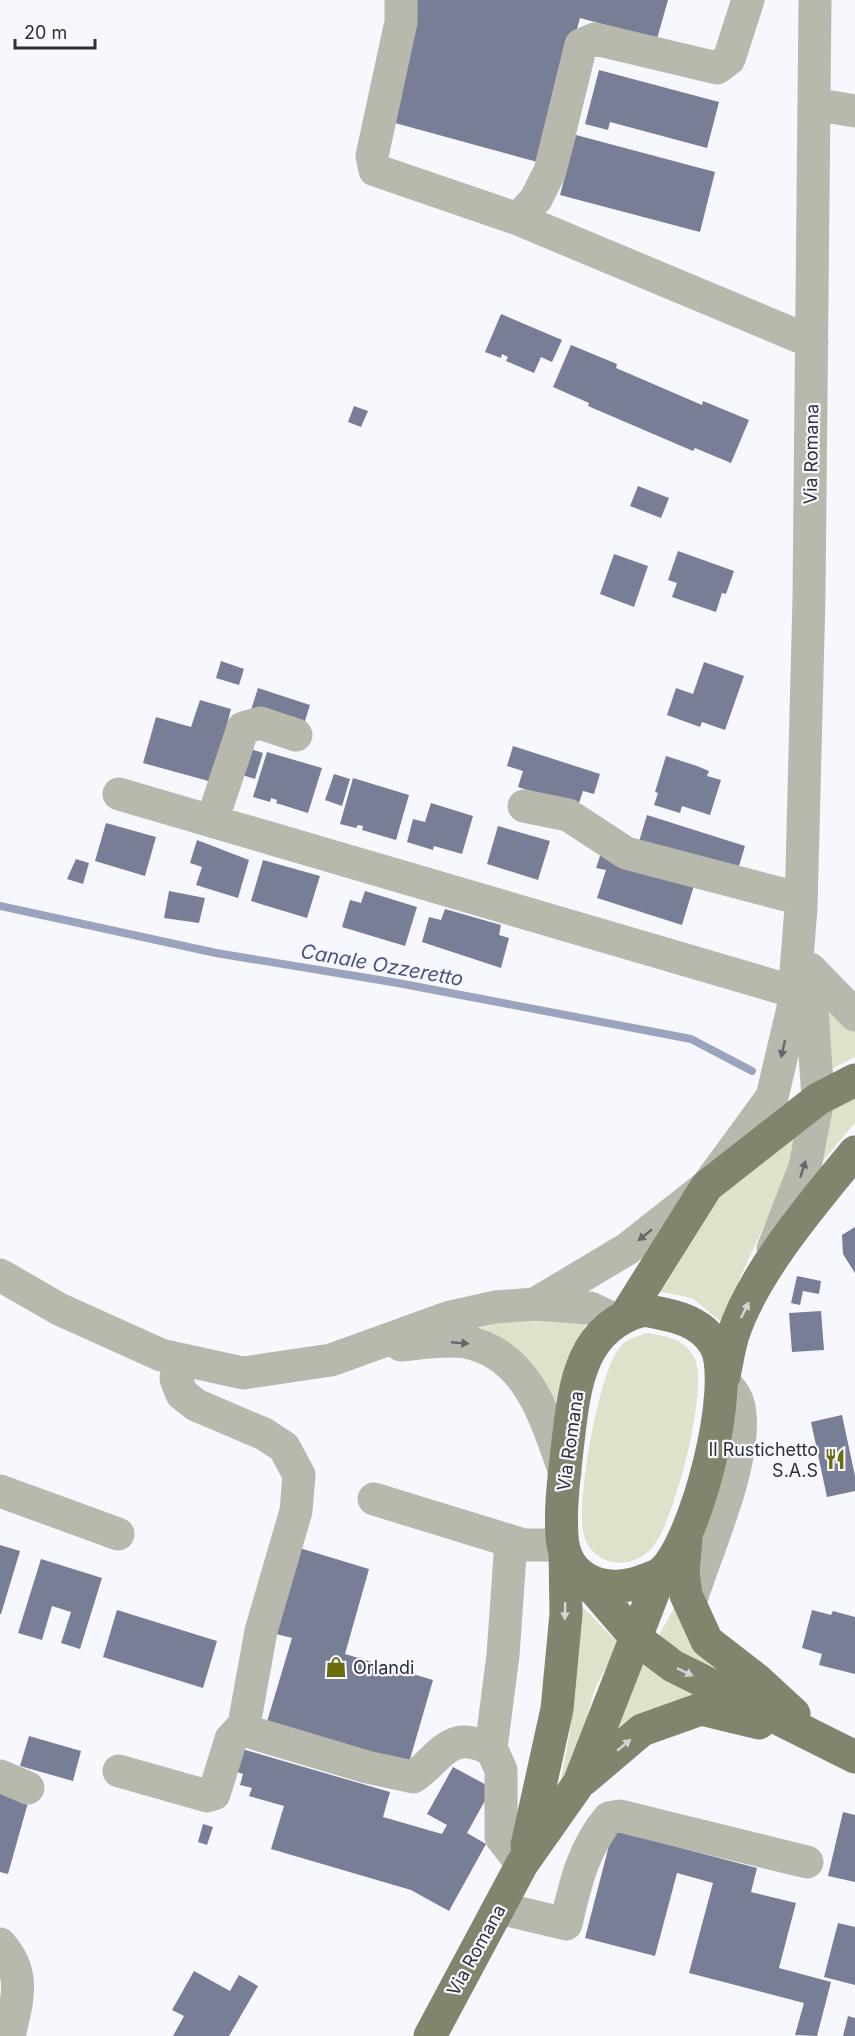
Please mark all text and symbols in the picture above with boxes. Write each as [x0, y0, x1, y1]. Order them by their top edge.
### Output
scale bar [15, 12, 94, 50]
text: 20 m [24, 22, 67, 43]
street label: Via Romana [800, 403, 822, 505]
water label: Canale Ozzeretto [299, 939, 465, 991]
one-way arrow [778, 1040, 788, 1058]
one-way arrow [799, 1160, 808, 1178]
one-way arrow [637, 1229, 653, 1242]
one-way arrow [740, 1302, 750, 1319]
one-way arrow [451, 1338, 470, 1348]
street label: Via Romana [553, 1390, 587, 1492]
place label: Il Rustichetto S.A.S [708, 1439, 818, 1481]
restaurant icon: Il Rustichetto S.A.S [823, 1447, 847, 1471]
one-way arrow [561, 1601, 570, 1620]
shop icon: Orlandi [324, 1655, 348, 1679]
place label: Orlandi [353, 1657, 414, 1678]
one-way arrow [676, 1666, 694, 1676]
one-way arrow [616, 1739, 631, 1752]
street label: Via Romana [442, 1901, 510, 1999]

